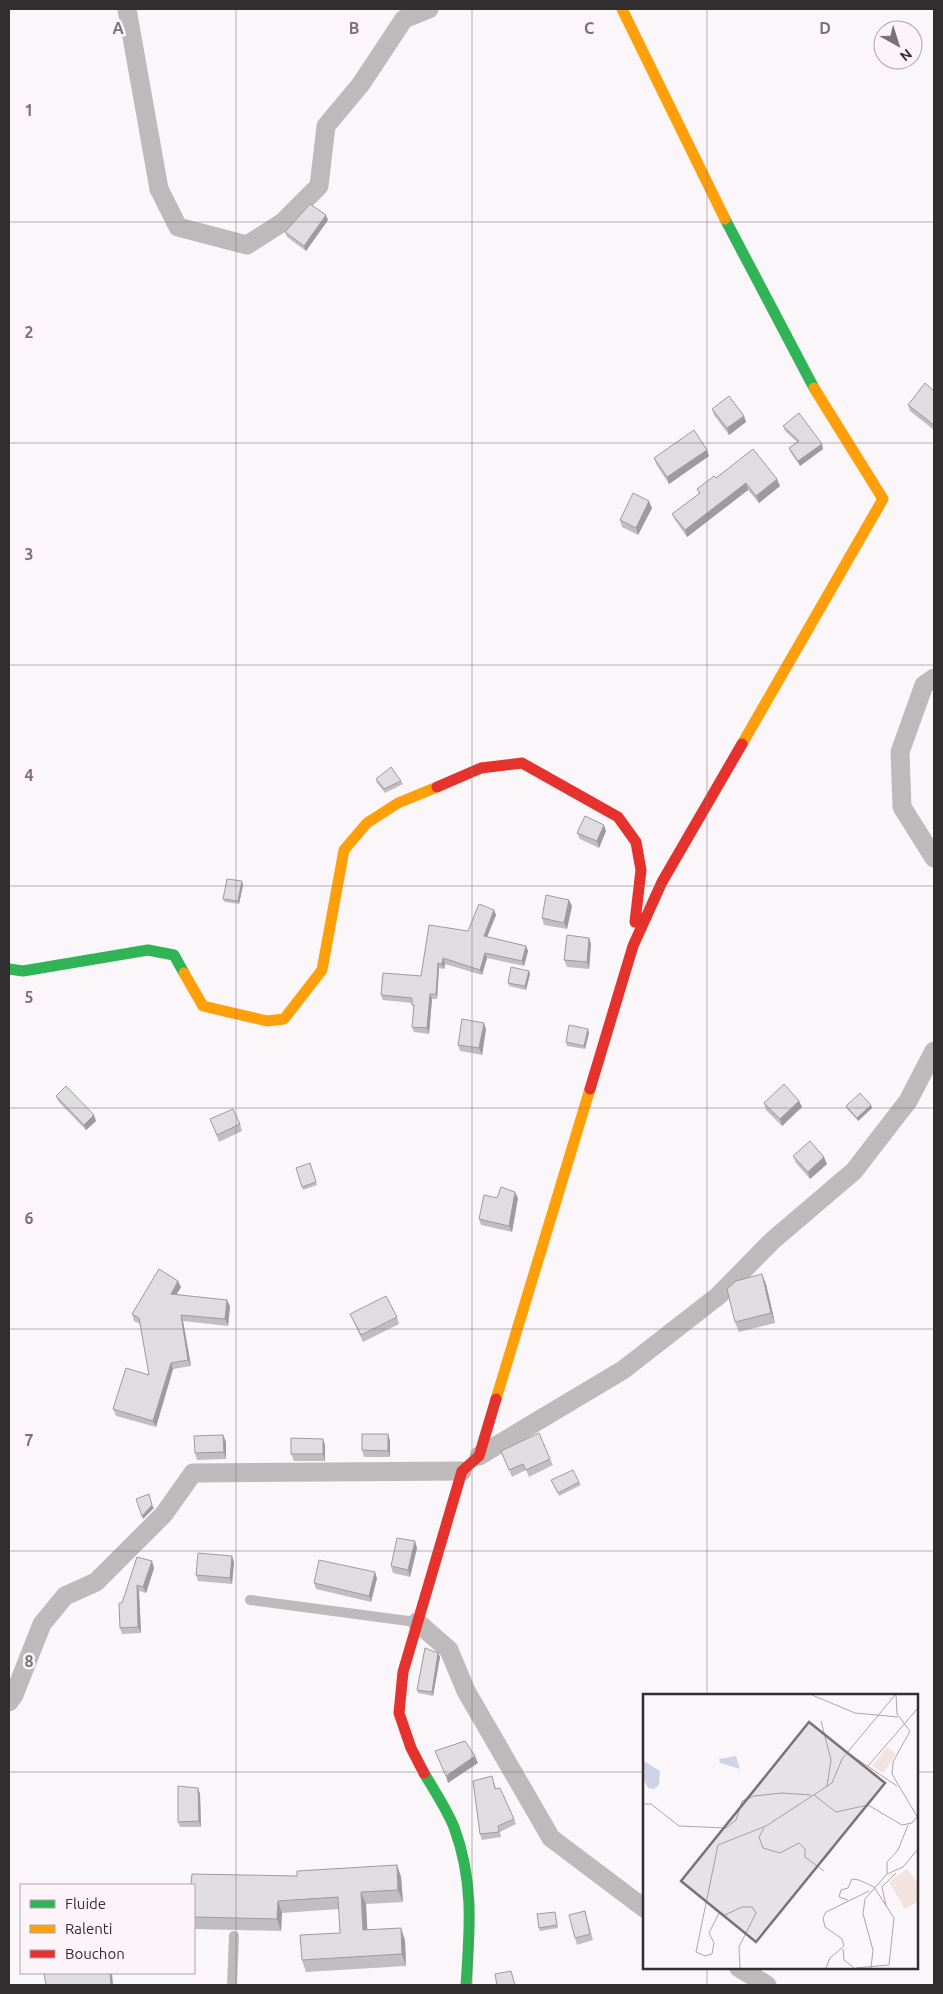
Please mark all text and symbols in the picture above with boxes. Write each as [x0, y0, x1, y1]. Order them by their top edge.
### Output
text: A [112, 19, 124, 37]
text: B [349, 19, 359, 37]
text: C [584, 19, 594, 37]
text: D [819, 19, 831, 37]
north arrow [873, 20, 923, 70]
text: N [897, 46, 915, 65]
text: 1 [24, 101, 34, 119]
text: 2 [24, 323, 34, 341]
text: 3 [24, 545, 34, 563]
text: 4 [24, 766, 34, 784]
text: 5 [24, 988, 34, 1006]
text: 6 [24, 1209, 34, 1227]
text: 7 [24, 1431, 34, 1449]
text: 8 [24, 1652, 34, 1670]
inset map [643, 1694, 918, 1969]
legend [20, 1884, 195, 1974]
text: Fluide [65, 1895, 106, 1912]
text: Ralenti [65, 1920, 112, 1937]
text: Bouchon [65, 1945, 125, 1962]

